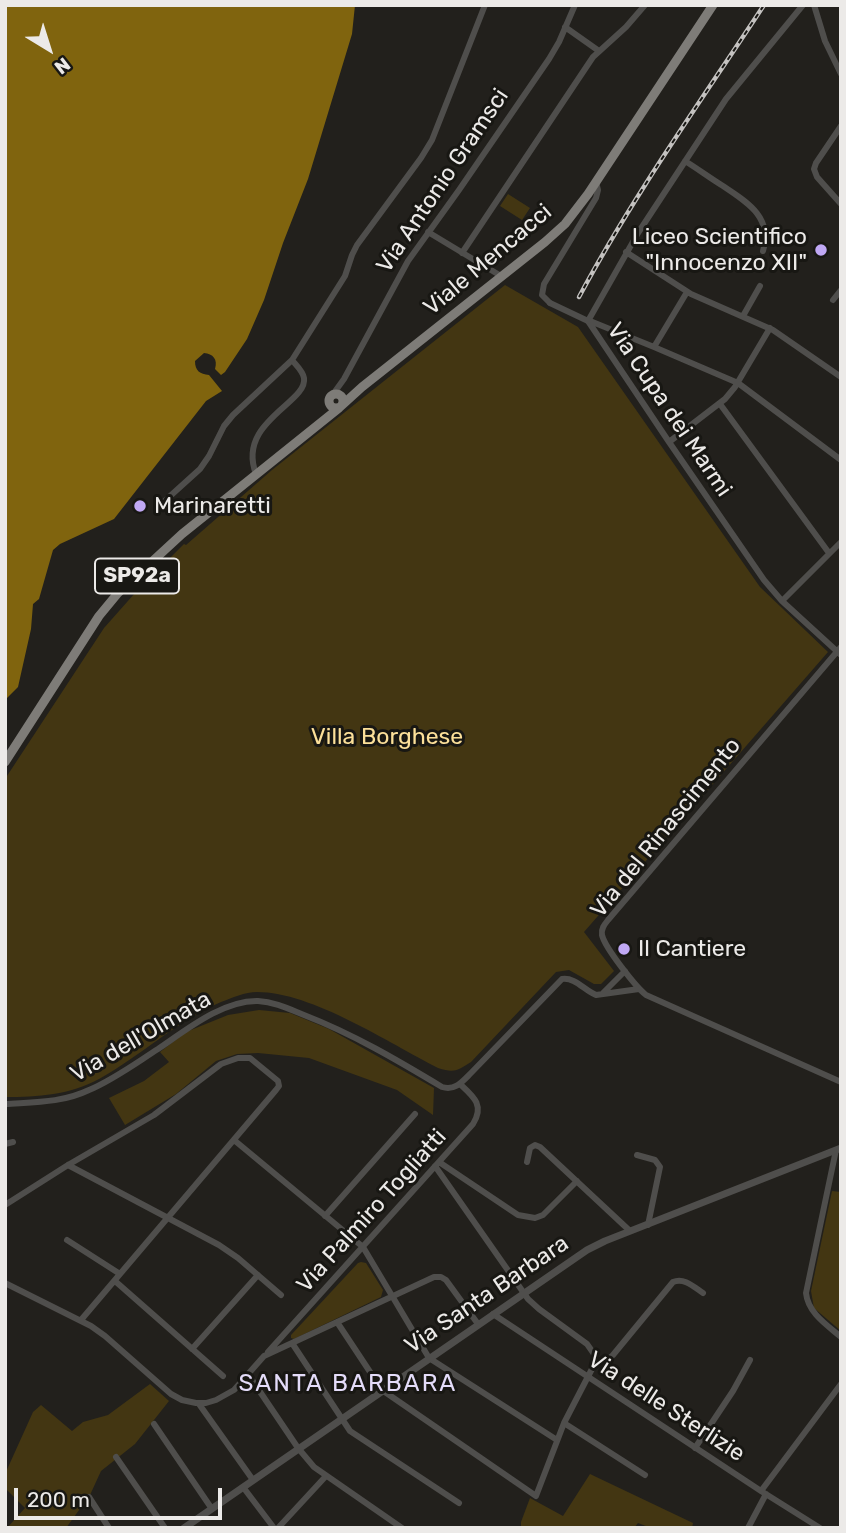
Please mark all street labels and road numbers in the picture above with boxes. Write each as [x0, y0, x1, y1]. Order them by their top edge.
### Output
street label: Via Antonio Gramsci [371, 84, 515, 278]
street label: Viale Mencacci [418, 198, 558, 322]
street label: Via Cupa dei Marmi [601, 318, 737, 502]
road number: SP92a [95, 558, 179, 594]
street label: Via del Rinascimento [585, 733, 747, 923]
street label: Via dell'Olmata [66, 986, 216, 1088]
street label: Via Palmiro Togliatti [291, 1124, 453, 1298]
street label: Via Santa Barbara [400, 1230, 574, 1360]
street label: Via delle Sterlizie [582, 1346, 750, 1468]

